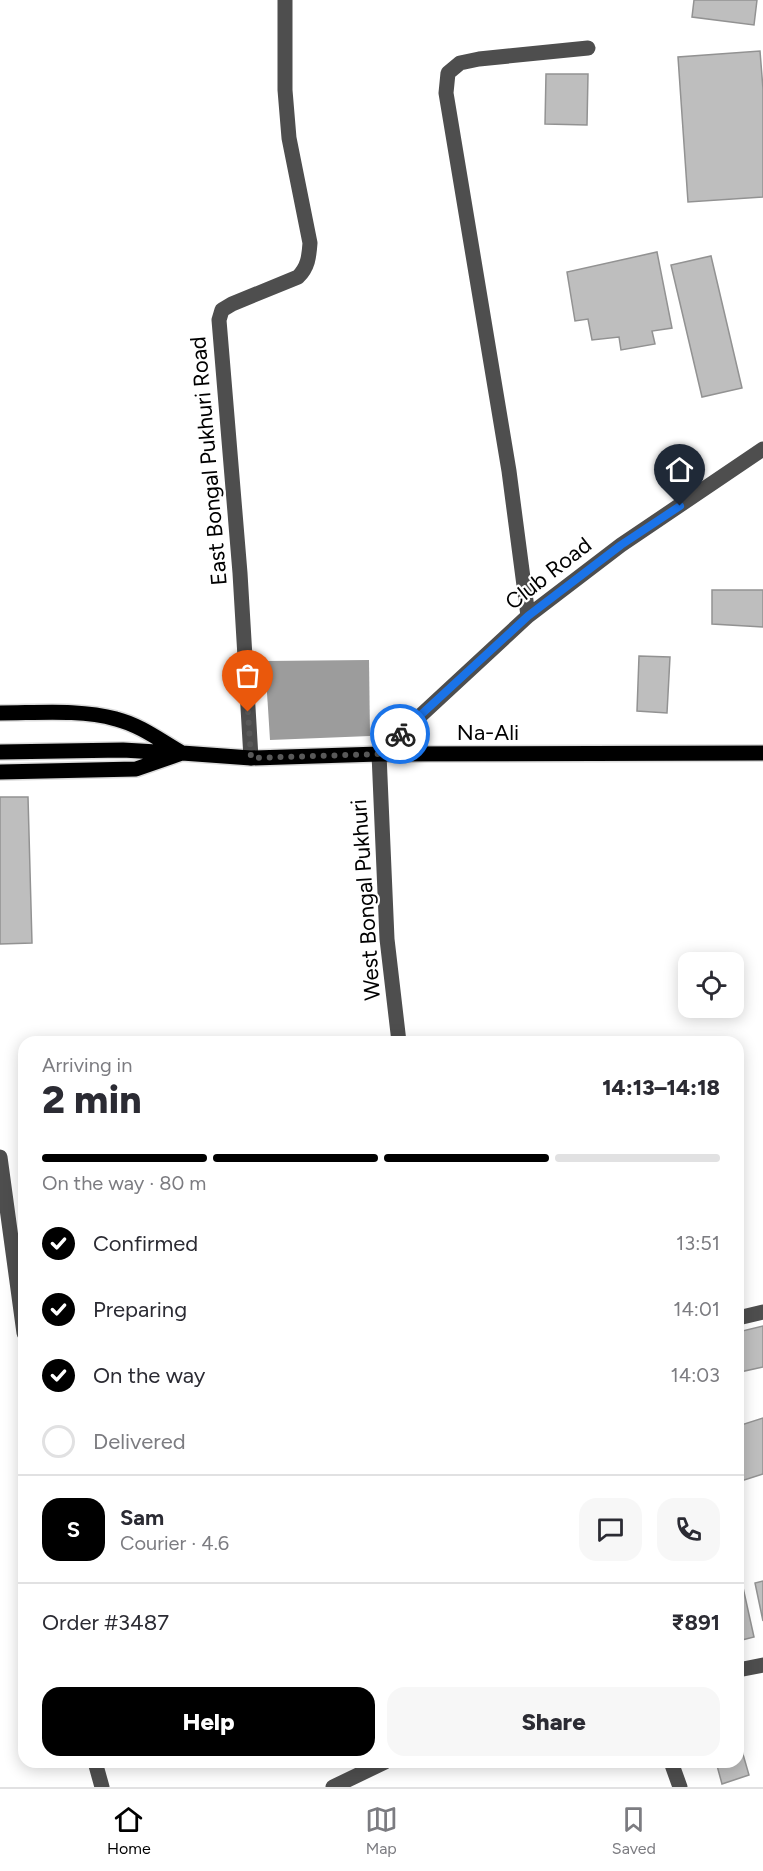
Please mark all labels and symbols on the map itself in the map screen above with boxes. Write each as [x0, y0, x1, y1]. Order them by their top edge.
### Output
street label: East Bongal Pukhuri Road [184, 335, 233, 587]
pin [654, 444, 705, 506]
street label: Club Road [500, 531, 597, 615]
pin [222, 650, 273, 712]
courier [370, 704, 430, 764]
street label: Na-Ali [457, 719, 519, 746]
street label: West Bongal Pukhuri [345, 798, 386, 1002]

